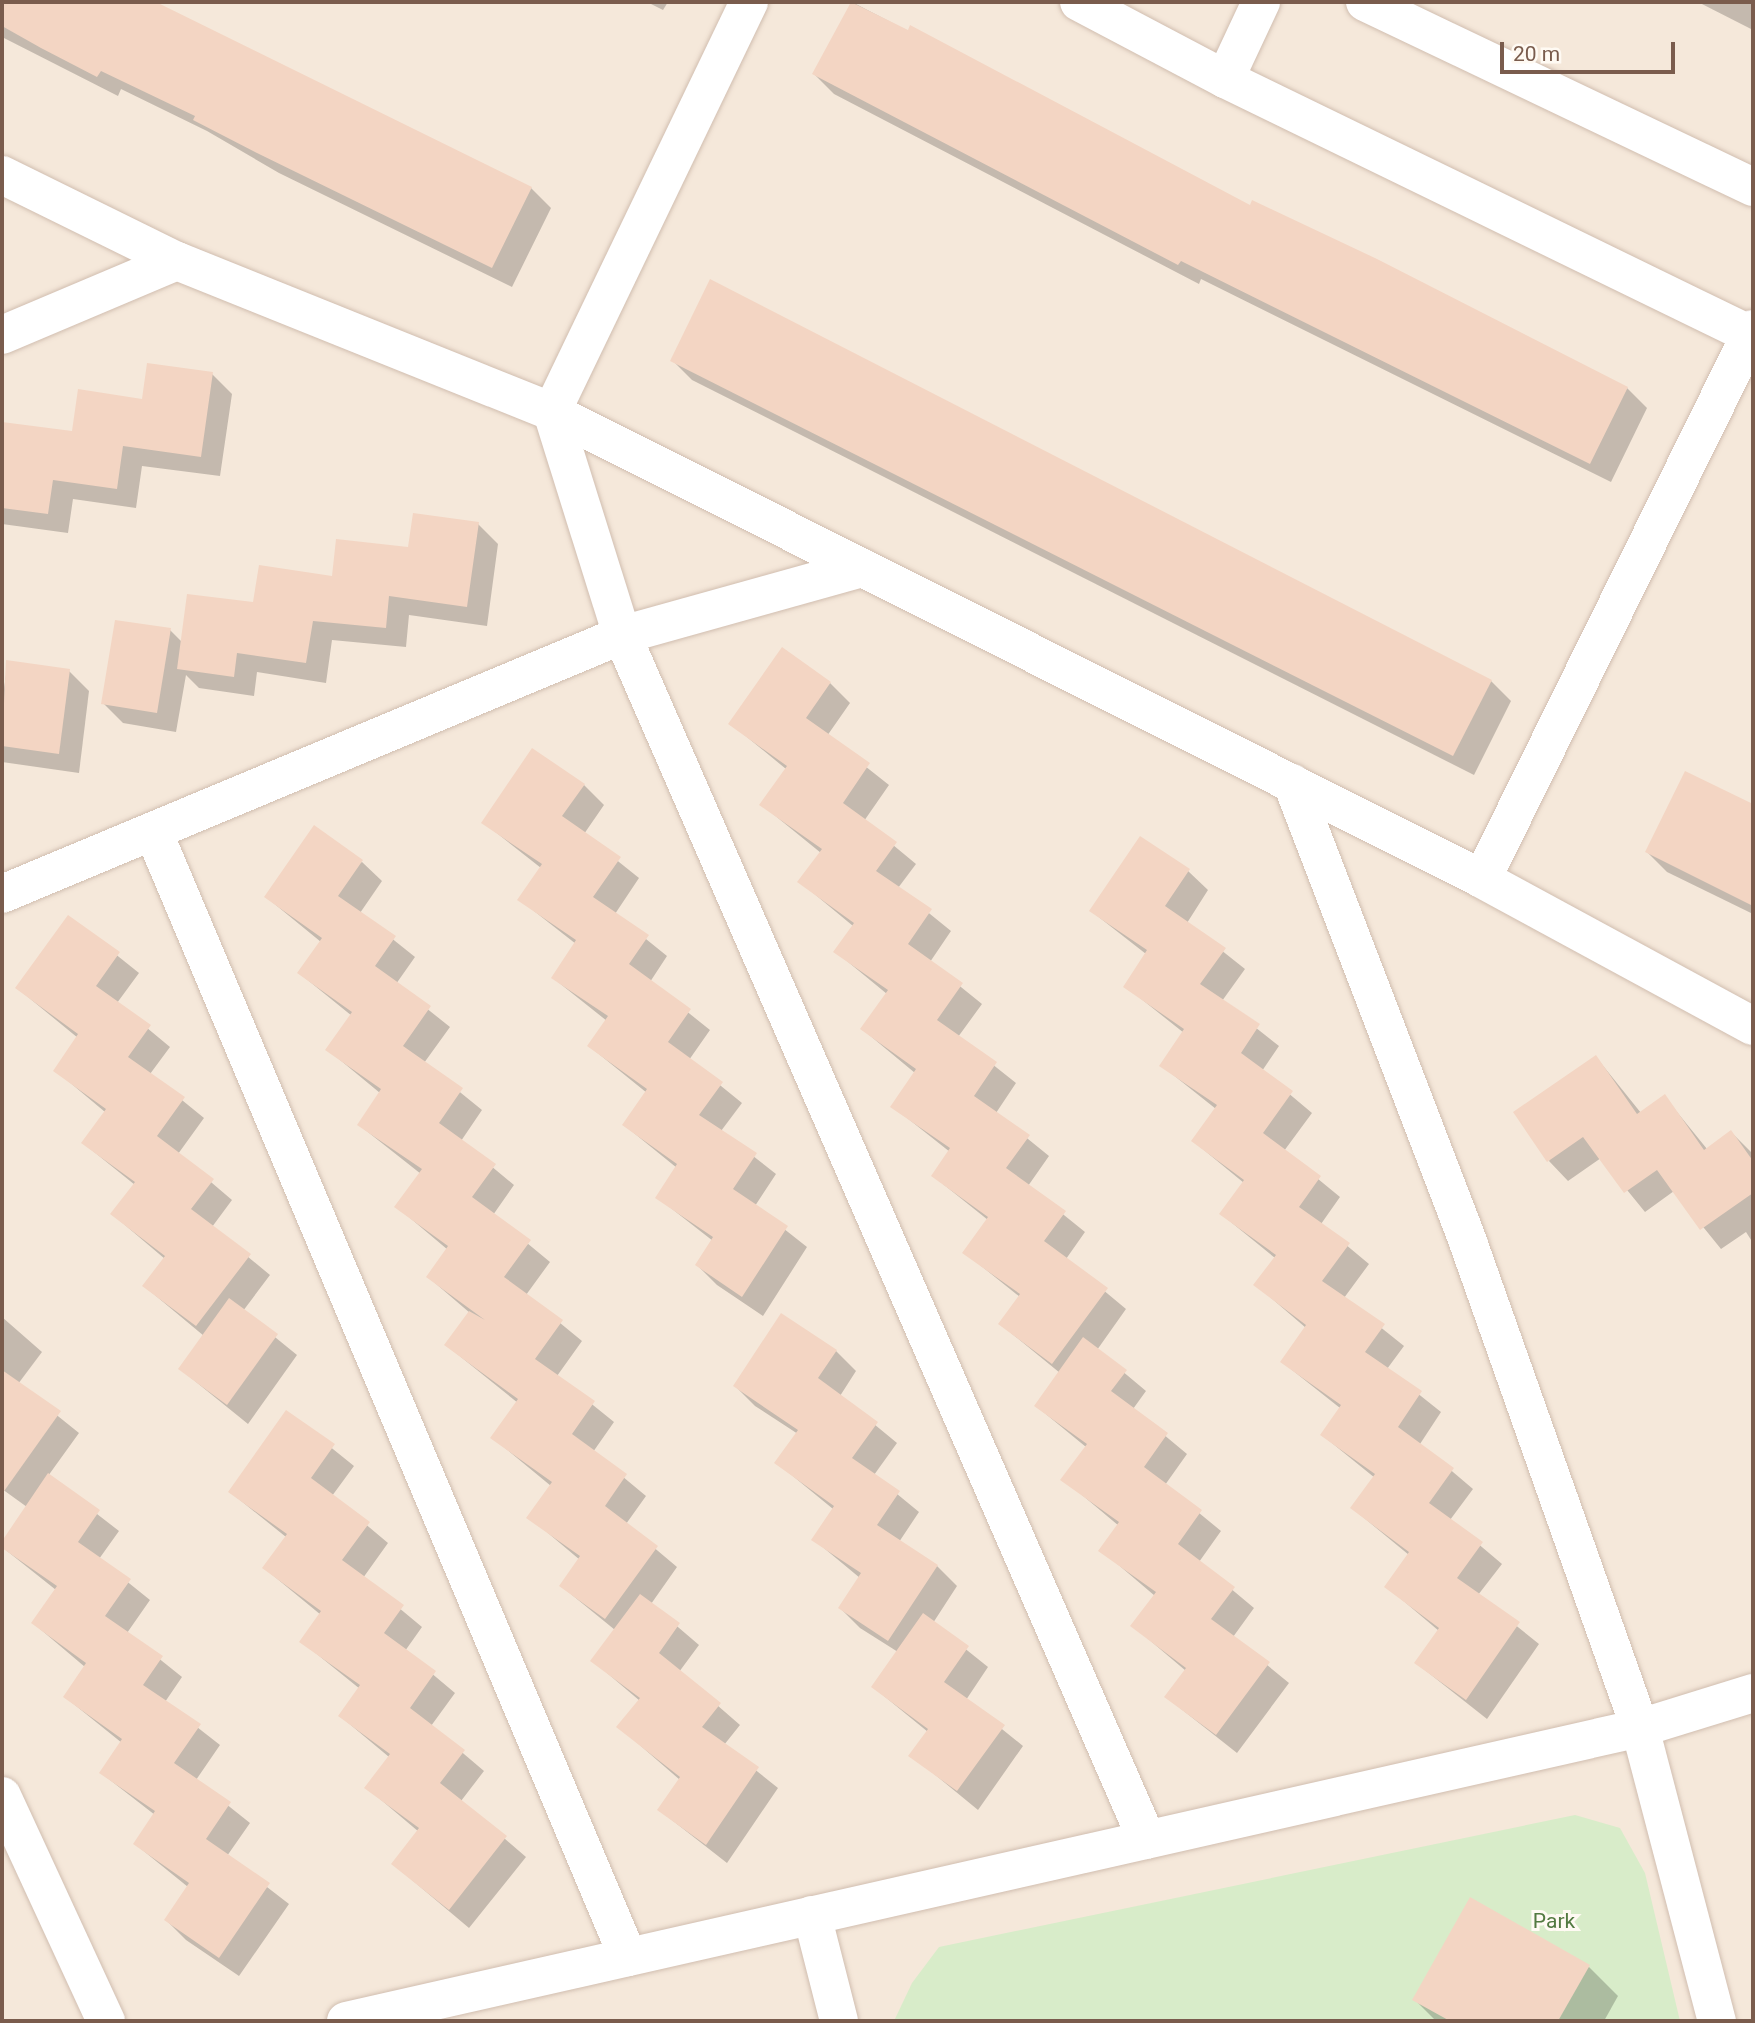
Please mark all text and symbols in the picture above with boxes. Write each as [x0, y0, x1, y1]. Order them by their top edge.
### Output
scale bar [1503, 28, 1678, 72]
text: 20 m [1513, 42, 1560, 66]
park label: Park [1533, 1908, 1575, 1934]

